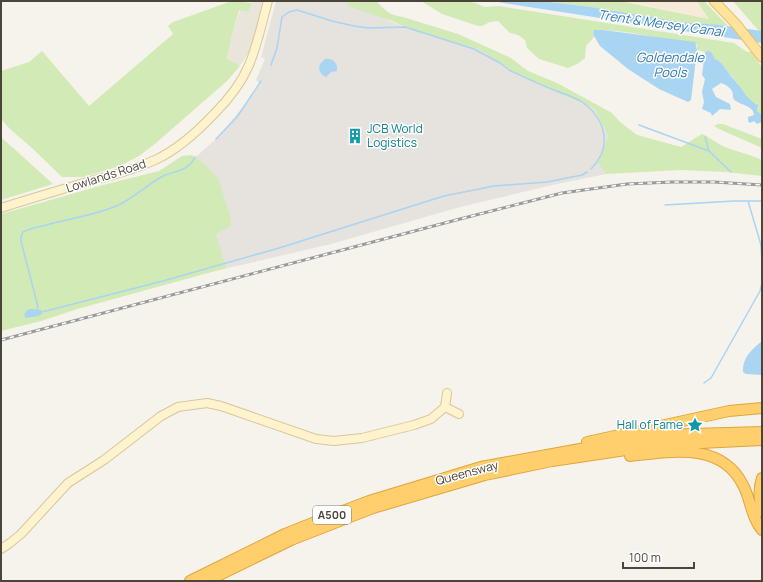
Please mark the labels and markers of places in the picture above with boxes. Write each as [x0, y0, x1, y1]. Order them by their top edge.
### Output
place label: JCB World Logistics [367, 120, 423, 151]
building icon: JCB World Logistics [346, 127, 364, 145]
place label: Hall of Fame [617, 416, 683, 433]
place icon: Hall of Fame [686, 416, 704, 434]

